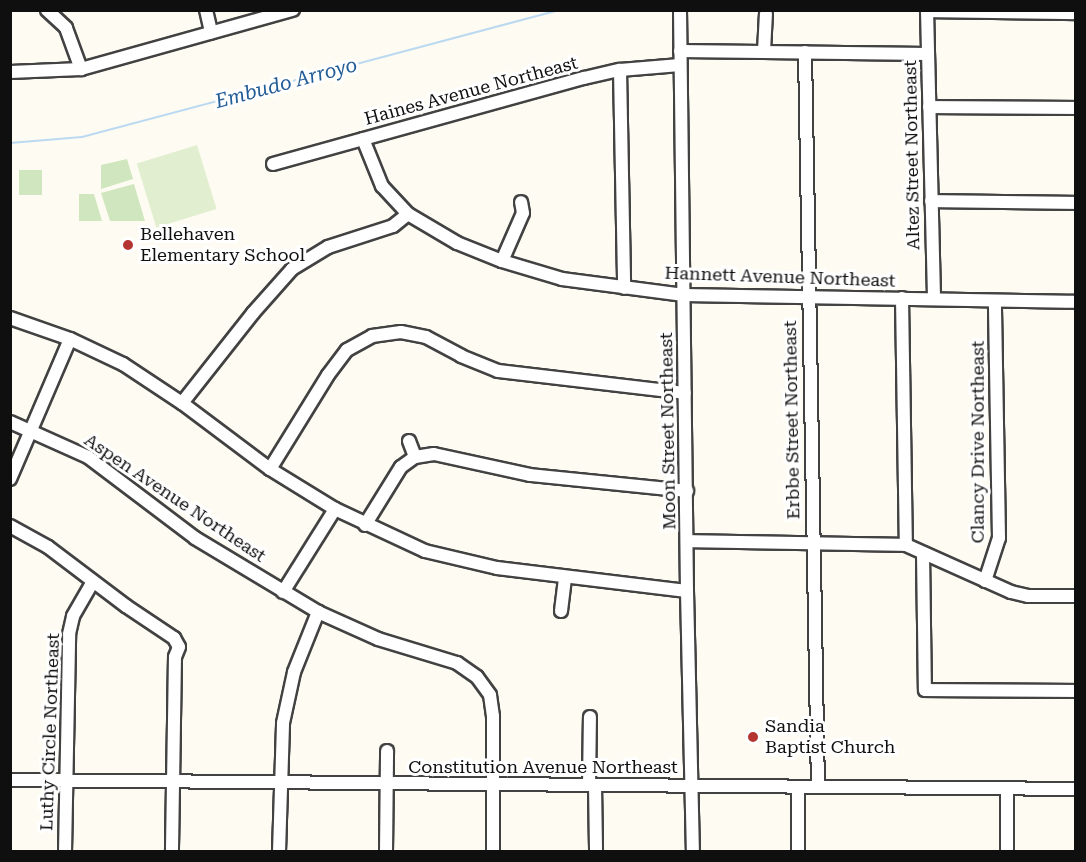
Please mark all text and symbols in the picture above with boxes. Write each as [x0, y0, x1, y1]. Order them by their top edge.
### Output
street label: Haines Avenue Northeast [362, 52, 580, 130]
water label: Embudo Arroyo [212, 53, 360, 113]
street label: Altez Street Northeast [900, 60, 924, 250]
place label: Bellehaven Elementary School [140, 224, 305, 266]
marker: Bellehaven Elementary School [121, 238, 135, 252]
street label: Hannett Avenue Northeast [664, 262, 896, 292]
street label: Erbbe Street Northeast [779, 320, 805, 520]
street label: Moon Street Northeast [655, 332, 681, 530]
street label: Clancy Drive Northeast [967, 341, 989, 543]
street label: Aspen Avenue Northeast [80, 429, 270, 567]
street label: Luthy Circle Northeast [36, 633, 64, 831]
place label: Sandia Baptist Church [765, 716, 895, 758]
marker: Sandia Baptist Church [746, 730, 760, 744]
street label: Constitution Avenue Northeast [408, 756, 678, 778]

